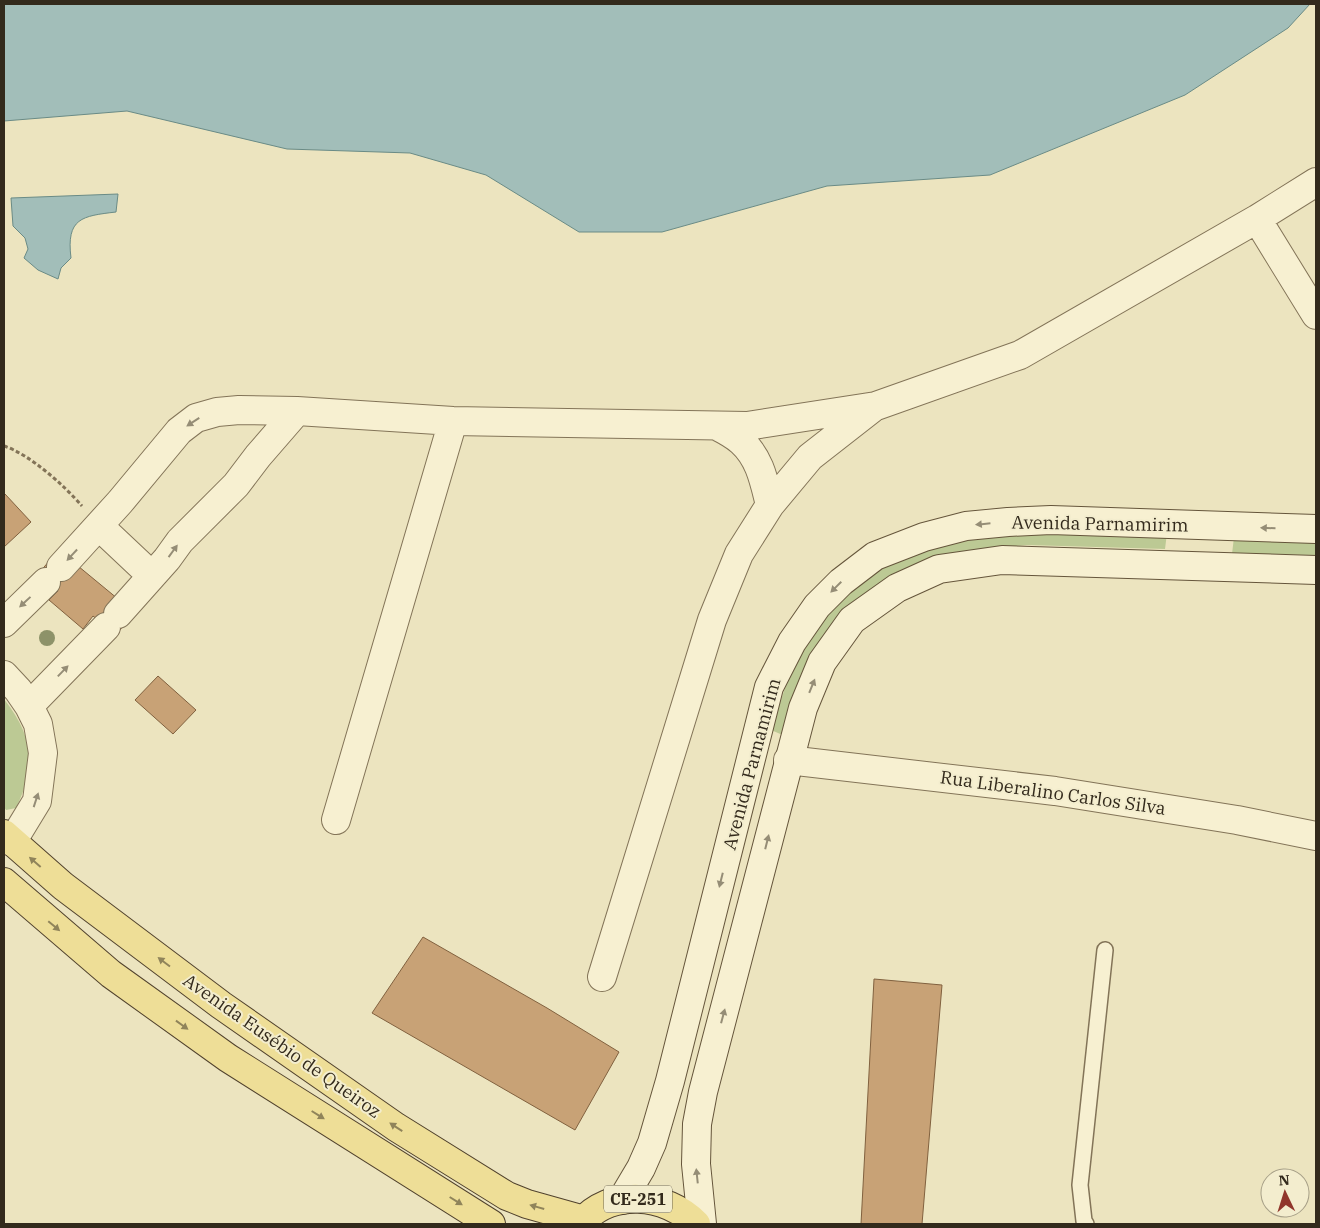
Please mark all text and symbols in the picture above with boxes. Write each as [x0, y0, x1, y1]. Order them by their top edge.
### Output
one-way arrow [186, 417, 199, 426]
street label: Avenida Parnamirim [1011, 510, 1189, 537]
one-way arrow [975, 520, 991, 528]
one-way arrow [1259, 524, 1275, 532]
one-way arrow [168, 544, 178, 558]
one-way arrow [67, 549, 78, 561]
one-way arrow [831, 581, 843, 593]
one-way arrow [19, 596, 31, 608]
one-way arrow [57, 665, 69, 677]
street label: Avenida Parnamirim [718, 675, 786, 852]
one-way arrow [808, 678, 816, 693]
street label: Rua Liberalino Carlos Silva [939, 765, 1167, 820]
one-way arrow [32, 792, 40, 807]
one-way arrow [764, 834, 772, 849]
one-way arrow [30, 856, 42, 868]
one-way arrow [716, 872, 724, 887]
one-way arrow [47, 920, 60, 931]
one-way arrow [158, 956, 171, 967]
street label: Avenida Eusébio de Queiroz [179, 968, 386, 1123]
one-way arrow [719, 1009, 727, 1024]
one-way arrow [175, 1020, 188, 1031]
one-way arrow [311, 1110, 324, 1119]
one-way arrow [389, 1122, 403, 1132]
one-way arrow [693, 1167, 701, 1183]
north arrow [1260, 1168, 1310, 1218]
text: N [1278, 1171, 1290, 1189]
road number: CE-251 [604, 1186, 672, 1212]
one-way arrow [449, 1196, 462, 1206]
one-way arrow [529, 1202, 544, 1210]

